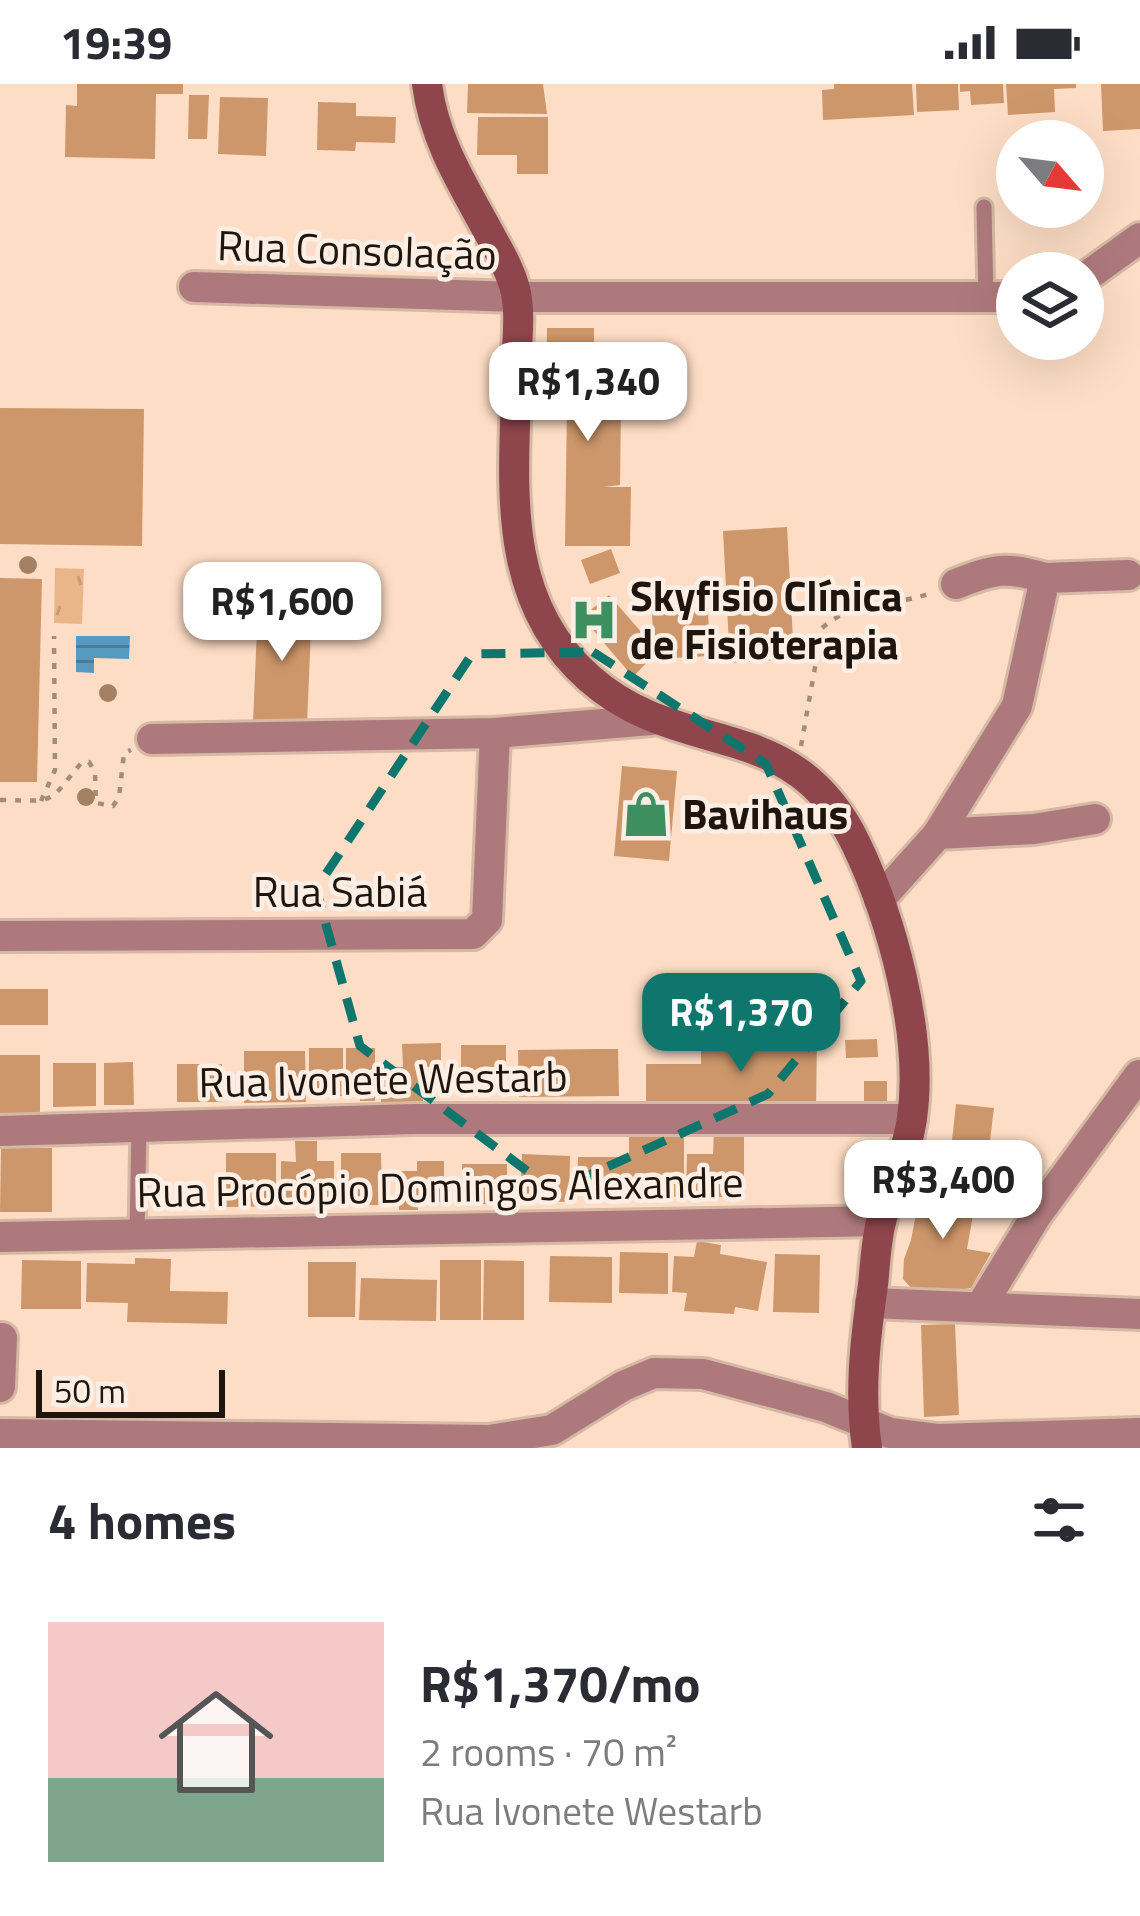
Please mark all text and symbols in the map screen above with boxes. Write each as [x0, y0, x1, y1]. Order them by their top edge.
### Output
text: 19:39 [60, 8, 172, 76]
north arrow [996, 120, 1104, 228]
map controls [996, 120, 1104, 360]
street label: Rua Consolação [216, 212, 498, 286]
button: layers [996, 252, 1104, 360]
pin: R$1,340 [477, 342, 699, 444]
text: R$1,340 [516, 351, 660, 410]
pin: R$1,600 [171, 562, 393, 664]
place label: Skyfisio Clínica de Fisioterapia [630, 563, 903, 675]
text: R$1,600 [210, 571, 354, 630]
hospital icon: Skyfisio Clínica de Fisioterapia [569, 595, 619, 645]
place label: Bavihaus [682, 781, 848, 845]
shop icon: Bavihaus [621, 789, 671, 839]
street label: Rua Sabiá [253, 859, 427, 923]
pin: R$1,370 [630, 973, 852, 1075]
text: R$1,370 [669, 982, 813, 1041]
street label: Rua Ivonete Westarb [198, 1043, 568, 1113]
pin: R$3,400 [832, 1140, 1054, 1242]
street label: Rua Procópio Domingos Alexandre [136, 1149, 744, 1223]
text: R$3,400 [871, 1149, 1015, 1208]
scale bar [36, 1364, 225, 1417]
text: 50 m [54, 1366, 126, 1416]
text: 4 homes [48, 1481, 236, 1559]
icon: filters [1026, 1487, 1092, 1553]
text: R$1,370/mo [420, 1644, 700, 1722]
icon: home [144, 1670, 288, 1814]
text: 2 rooms · 70 m² [420, 1722, 677, 1781]
text: Rua Ivonete Westarb [420, 1781, 763, 1840]

